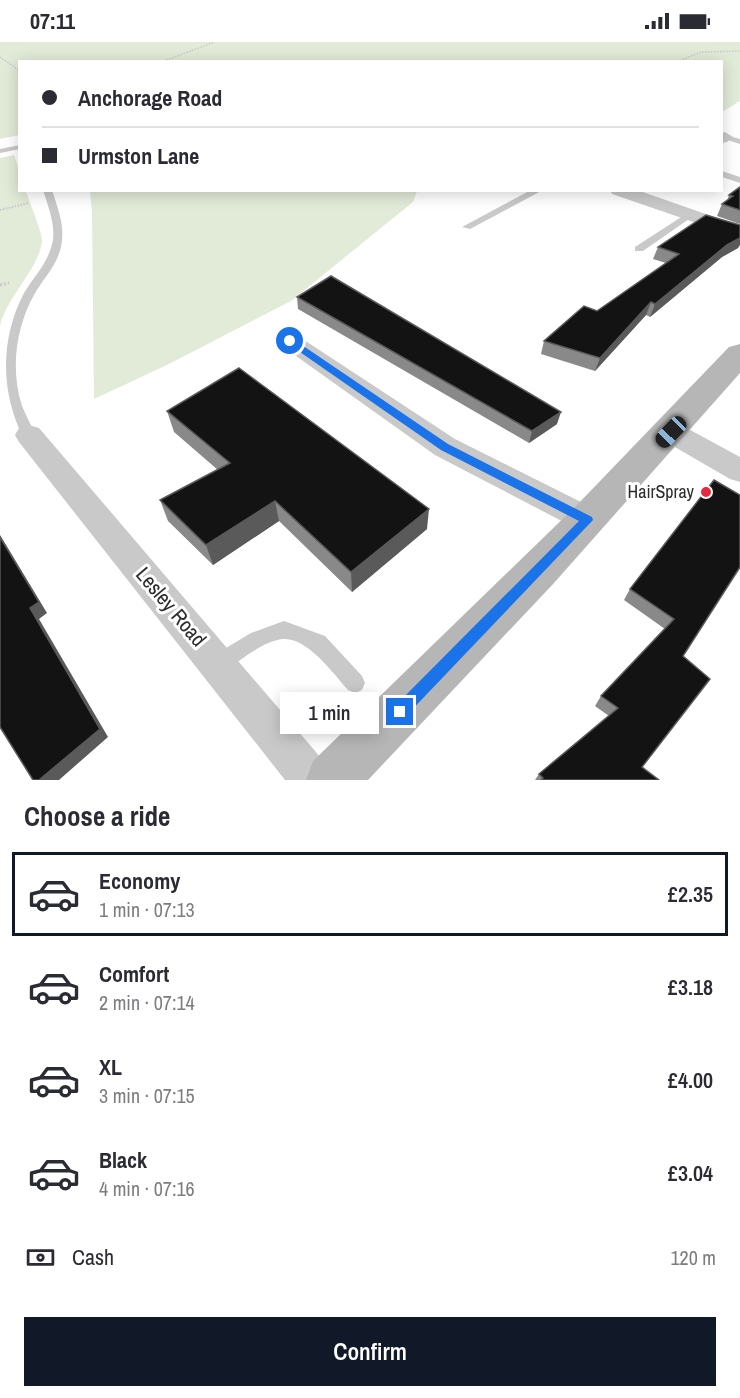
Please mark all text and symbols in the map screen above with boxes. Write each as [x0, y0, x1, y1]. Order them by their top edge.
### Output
text: 07:11 [30, 6, 75, 36]
text: Anchorage Road [78, 83, 222, 113]
text: Urmston Lane [78, 141, 199, 171]
route start [276, 327, 303, 354]
car [652, 413, 690, 451]
place label: HairSpray [628, 479, 695, 504]
marker: HairSpray [699, 485, 713, 499]
street label: Lesley Road [130, 561, 213, 653]
callout: 1 min [280, 691, 379, 733]
route end [386, 698, 413, 725]
text: 1 min [308, 699, 351, 726]
text: Choose a ride [24, 798, 170, 834]
text: Economy [99, 866, 180, 896]
icon: car [27, 867, 81, 921]
text: £2.35 [668, 879, 713, 909]
text: 1 min · 07:13 [99, 896, 195, 923]
text: Comfort [99, 959, 169, 989]
icon: car [27, 960, 81, 1014]
text: £3.18 [668, 972, 713, 1002]
text: 2 min · 07:14 [99, 989, 195, 1016]
text: XL [99, 1052, 122, 1082]
icon: car [27, 1053, 81, 1107]
text: £4.00 [668, 1065, 713, 1095]
text: 3 min · 07:15 [99, 1082, 195, 1109]
text: Black [99, 1145, 147, 1175]
icon: car [27, 1146, 81, 1200]
text: £3.04 [668, 1158, 713, 1188]
text: 4 min · 07:16 [99, 1175, 195, 1202]
icon: cash [24, 1241, 57, 1274]
text: Cash [72, 1242, 114, 1272]
text: 120 m [670, 1244, 716, 1271]
button: Confirm [24, 1317, 716, 1386]

